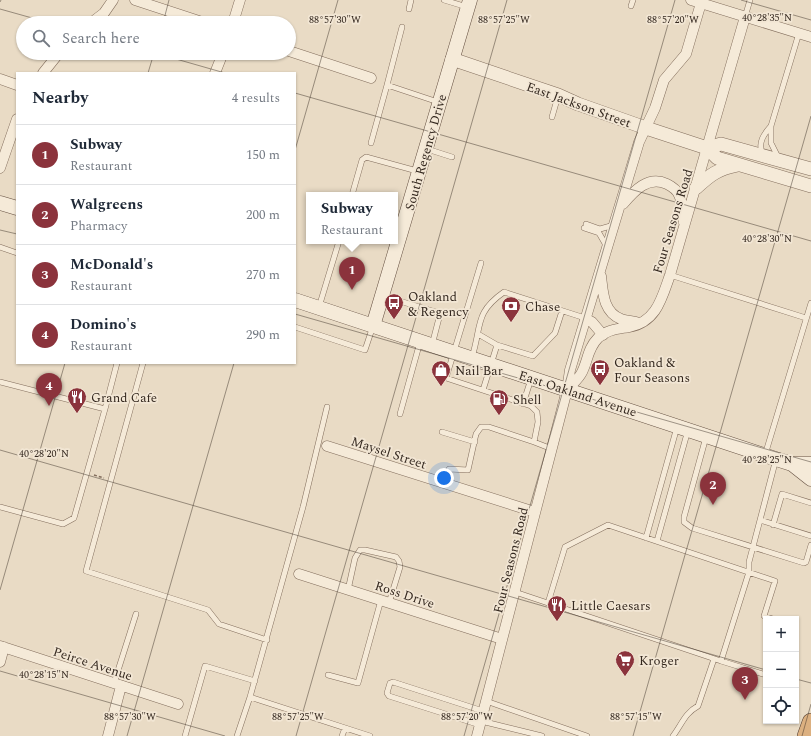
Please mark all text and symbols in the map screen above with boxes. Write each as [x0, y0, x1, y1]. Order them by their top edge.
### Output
text: 40°28'35"N [742, 10, 792, 26]
text: 88°57'30"W [309, 12, 361, 28]
text: 88°57'25"W [478, 12, 530, 28]
text: 88°57'20"W [647, 12, 699, 28]
search box [16, 16, 296, 60]
icon: search [30, 27, 52, 49]
text: Search here [62, 27, 140, 50]
street label: East Jackson Street [524, 77, 634, 133]
text: Nearby [32, 85, 88, 111]
text: 4 results [232, 88, 280, 108]
street label: South Regency Drive [400, 92, 452, 213]
text: Subway [70, 133, 122, 156]
text: 1 [41, 145, 49, 165]
text: 150 m [246, 145, 280, 165]
text: Restaurant [70, 156, 132, 176]
street label: Four Seasons Road [648, 166, 698, 276]
popup [306, 192, 398, 244]
text: Walgreens [70, 193, 143, 216]
text: Subway [321, 197, 373, 220]
text: 2 [41, 205, 49, 225]
text: 200 m [246, 205, 280, 225]
text: Pharmacy [70, 216, 127, 236]
text: Restaurant [321, 220, 383, 240]
text: 40°28'30"N [742, 231, 792, 247]
text: McDonald's [70, 253, 153, 276]
pin: 1 [339, 257, 365, 290]
text: 3 [41, 265, 49, 285]
text: 270 m [246, 265, 280, 285]
text: Restaurant [70, 276, 132, 296]
place label: Oakland & Regency [408, 287, 469, 322]
bus stop icon: Oakland & Regency [383, 292, 405, 320]
bank icon: Chase [500, 295, 522, 323]
place label: Chase [525, 297, 560, 317]
text: Domino's [70, 313, 137, 336]
text: 4 [41, 325, 49, 345]
text: 290 m [246, 325, 280, 345]
text: Restaurant [70, 336, 132, 356]
place label: Oakland & Four Seasons [614, 353, 690, 388]
bus stop icon: Oakland & Four Seasons [589, 358, 611, 386]
shop icon: Nail Bar [430, 359, 452, 387]
place label: Nail Bar [455, 361, 503, 381]
street label: East Oakland Avenue [516, 365, 639, 423]
pin: 4 [36, 373, 62, 406]
restaurant icon: Grand Cafe [66, 386, 88, 414]
place label: Grand Cafe [91, 388, 157, 408]
fuel station icon: Shell [488, 388, 510, 416]
place label: Shell [513, 390, 542, 410]
street label: Maysel Street [348, 431, 429, 475]
text: 40°28'20"N [19, 446, 69, 462]
text: 40°28'25"N [742, 452, 792, 468]
your location [434, 468, 454, 488]
pin: 2 [700, 472, 726, 505]
street label: Four Seasons Road [488, 505, 534, 615]
street label: Ross Drive [372, 576, 437, 614]
restaurant icon: Little Caesars [546, 594, 568, 622]
place label: Little Caesars [571, 596, 651, 616]
map controls [763, 616, 799, 724]
button: + [763, 616, 799, 652]
street label: Peirce Avenue [50, 642, 135, 686]
supermarket icon: Kroger [614, 649, 636, 677]
place label: Kroger [639, 651, 679, 671]
button: − [763, 652, 799, 688]
text: 40°28'15"N [19, 667, 69, 683]
pin: 3 [732, 667, 758, 700]
button: locate [763, 688, 799, 724]
text: 88°57'30"W [104, 709, 156, 725]
text: 88°57'25"W [272, 709, 324, 725]
text: 88°57'20"W [441, 709, 493, 725]
text: 88°57'15"W [610, 709, 662, 725]

